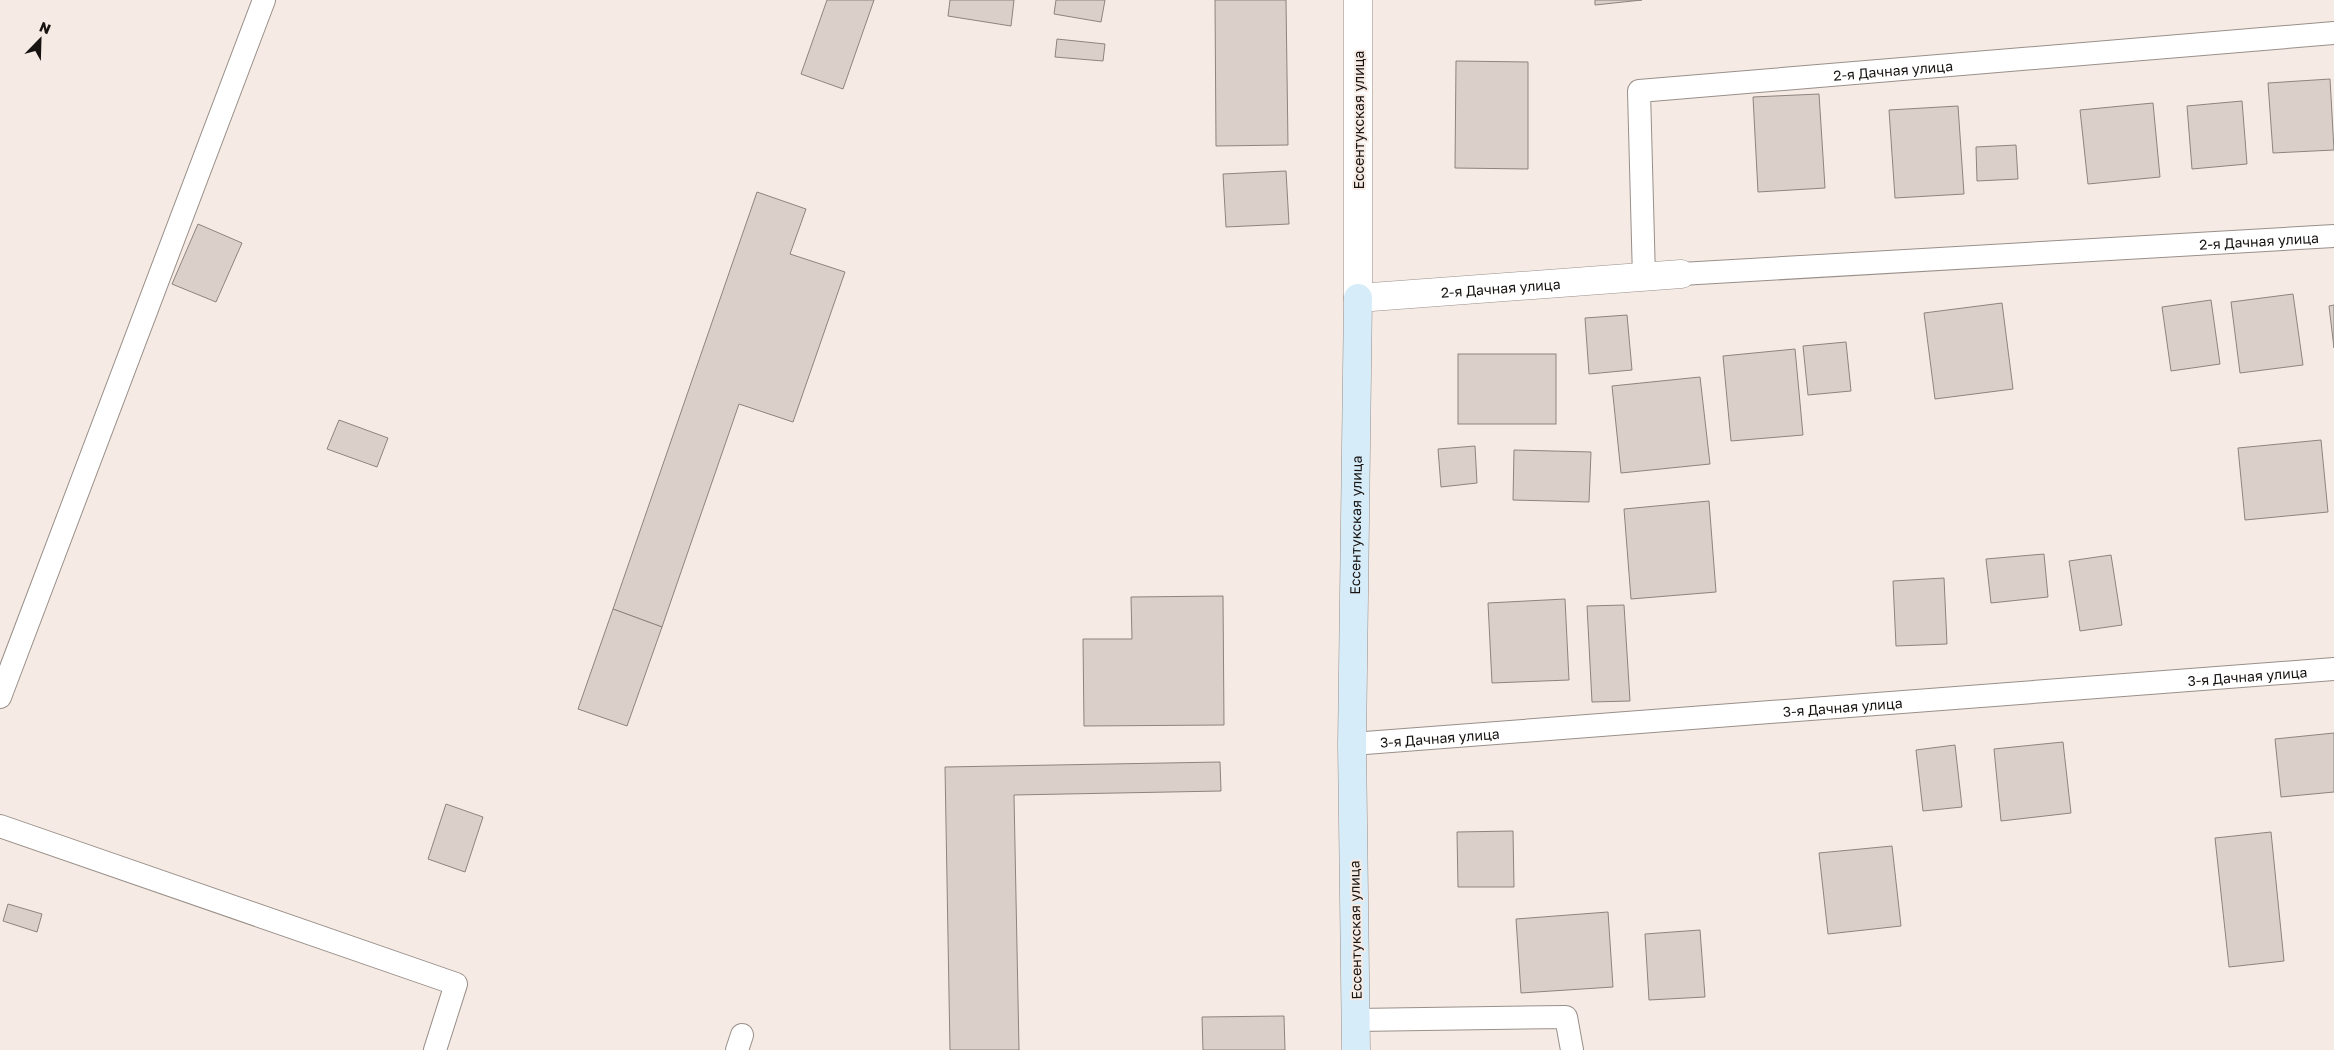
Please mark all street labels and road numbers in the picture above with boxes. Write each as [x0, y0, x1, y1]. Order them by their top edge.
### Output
street label: Ессентукская улица [1350, 50, 1367, 190]
street label: 2-я Дачная улица [1833, 56, 1953, 83]
street label: 2-я Дачная улица [2199, 228, 2319, 252]
street label: 2-я Дачная улица [1440, 274, 1561, 300]
street label: Ессентукская улица [1346, 455, 1364, 595]
street label: 3-я Дачная улица [2187, 663, 2308, 689]
street label: 3-я Дачная улица [1782, 693, 1903, 720]
street label: 3-я Дачная улица [1379, 724, 1500, 750]
street label: Ессентукская улица [1345, 860, 1365, 1000]

